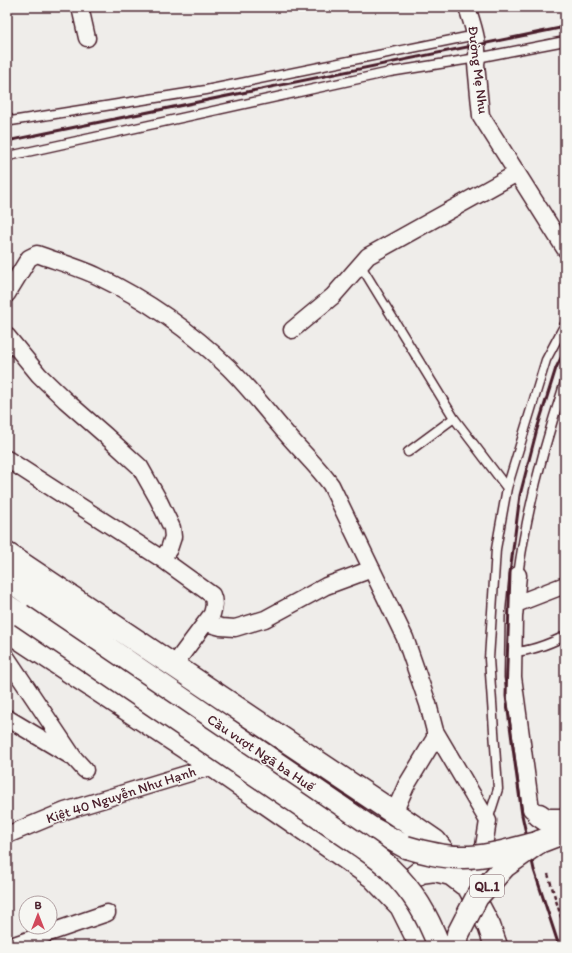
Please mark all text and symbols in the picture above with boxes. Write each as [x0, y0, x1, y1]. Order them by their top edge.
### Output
street label: Đường Mẹ Nhu [464, 25, 492, 115]
street label: Cầu vượt Ngã ba Huế [204, 711, 318, 796]
street label: Kiệt 40 Nguyễn Như Hạnh [44, 763, 198, 827]
road number: QL.1 [470, 875, 504, 897]
north arrow [18, 895, 58, 935]
text: B [34, 899, 42, 912]

